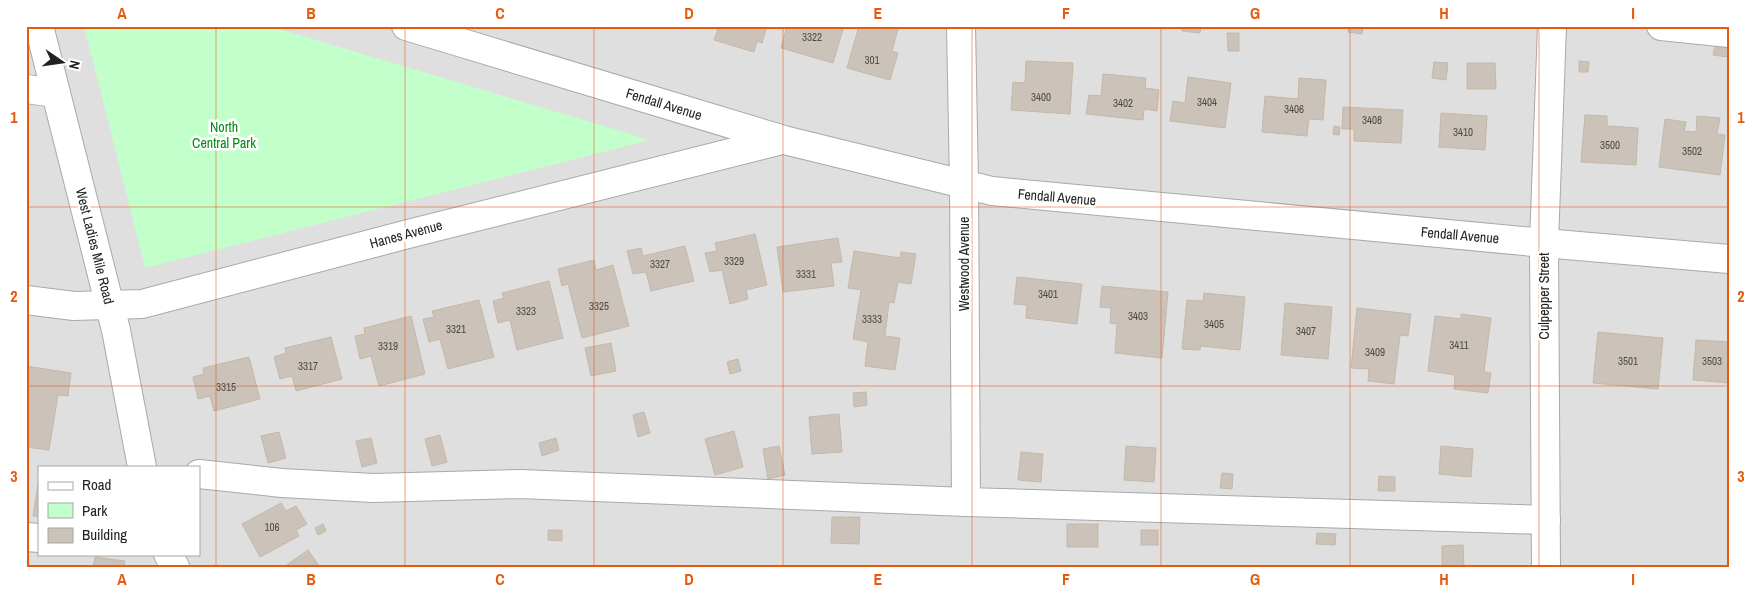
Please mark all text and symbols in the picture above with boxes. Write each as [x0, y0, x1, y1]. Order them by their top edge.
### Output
text: A [117, 2, 127, 24]
text: B [306, 2, 316, 24]
text: C [495, 2, 505, 24]
text: D [684, 2, 694, 24]
text: E [874, 2, 883, 24]
text: F [1062, 2, 1070, 24]
text: G [1250, 2, 1260, 24]
text: H [1439, 2, 1449, 24]
text: I [1631, 2, 1635, 24]
house number: 3322 [802, 30, 822, 44]
north arrow [38, 38, 88, 88]
house number: 301 [864, 53, 880, 67]
text: N [65, 59, 84, 71]
street label: Fendall Avenue [624, 84, 704, 124]
house number: 3400 [1031, 90, 1051, 104]
house number: 3404 [1197, 95, 1217, 109]
house number: 3402 [1113, 96, 1133, 110]
house number: 3406 [1284, 102, 1304, 116]
text: 1 [10, 106, 18, 128]
text: 1 [1737, 106, 1745, 128]
house number: 3408 [1362, 113, 1382, 127]
park label: North Central Park [192, 118, 256, 152]
house number: 3410 [1453, 125, 1473, 139]
house number: 3500 [1600, 138, 1620, 152]
house number: 3502 [1682, 144, 1702, 158]
street label: Fendall Avenue [1017, 185, 1097, 209]
street label: West Ladies Mile Road [72, 186, 118, 306]
street label: Hanes Avenue [368, 216, 444, 252]
street label: Westwood Avenue [955, 217, 973, 311]
street label: Fendall Avenue [1420, 223, 1500, 247]
street label: Culpepper Street [1535, 253, 1553, 339]
house number: 3329 [724, 254, 744, 268]
house number: 3327 [650, 257, 670, 271]
house number: 3331 [796, 267, 816, 281]
text: 2 [10, 285, 18, 307]
text: 2 [1737, 285, 1745, 307]
house number: 3401 [1038, 287, 1058, 301]
house number: 3325 [589, 299, 609, 313]
house number: 3323 [516, 304, 536, 318]
house number: 3403 [1128, 309, 1148, 323]
house number: 3333 [862, 312, 882, 326]
house number: 3405 [1204, 317, 1224, 331]
house number: 3321 [446, 322, 466, 336]
house number: 3407 [1296, 324, 1316, 338]
house number: 3411 [1449, 338, 1469, 352]
house number: 3319 [378, 339, 398, 353]
house number: 3409 [1365, 345, 1385, 359]
house number: 3501 [1618, 354, 1638, 368]
house number: 3503 [1702, 354, 1722, 368]
house number: 3317 [298, 359, 318, 373]
house number: 3315 [216, 380, 236, 394]
text: 3 [10, 465, 18, 487]
text: 3 [1737, 465, 1745, 487]
legend [38, 466, 200, 556]
text: Road [82, 474, 111, 495]
text: Park [82, 500, 108, 521]
house number: 106 [264, 520, 280, 534]
text: Building [82, 524, 127, 545]
text: A [117, 568, 127, 590]
text: B [306, 568, 316, 590]
text: C [495, 568, 505, 590]
text: D [684, 568, 694, 590]
text: E [874, 568, 883, 590]
text: F [1062, 568, 1070, 590]
text: G [1250, 568, 1260, 590]
text: H [1439, 568, 1449, 590]
text: I [1631, 568, 1635, 590]

